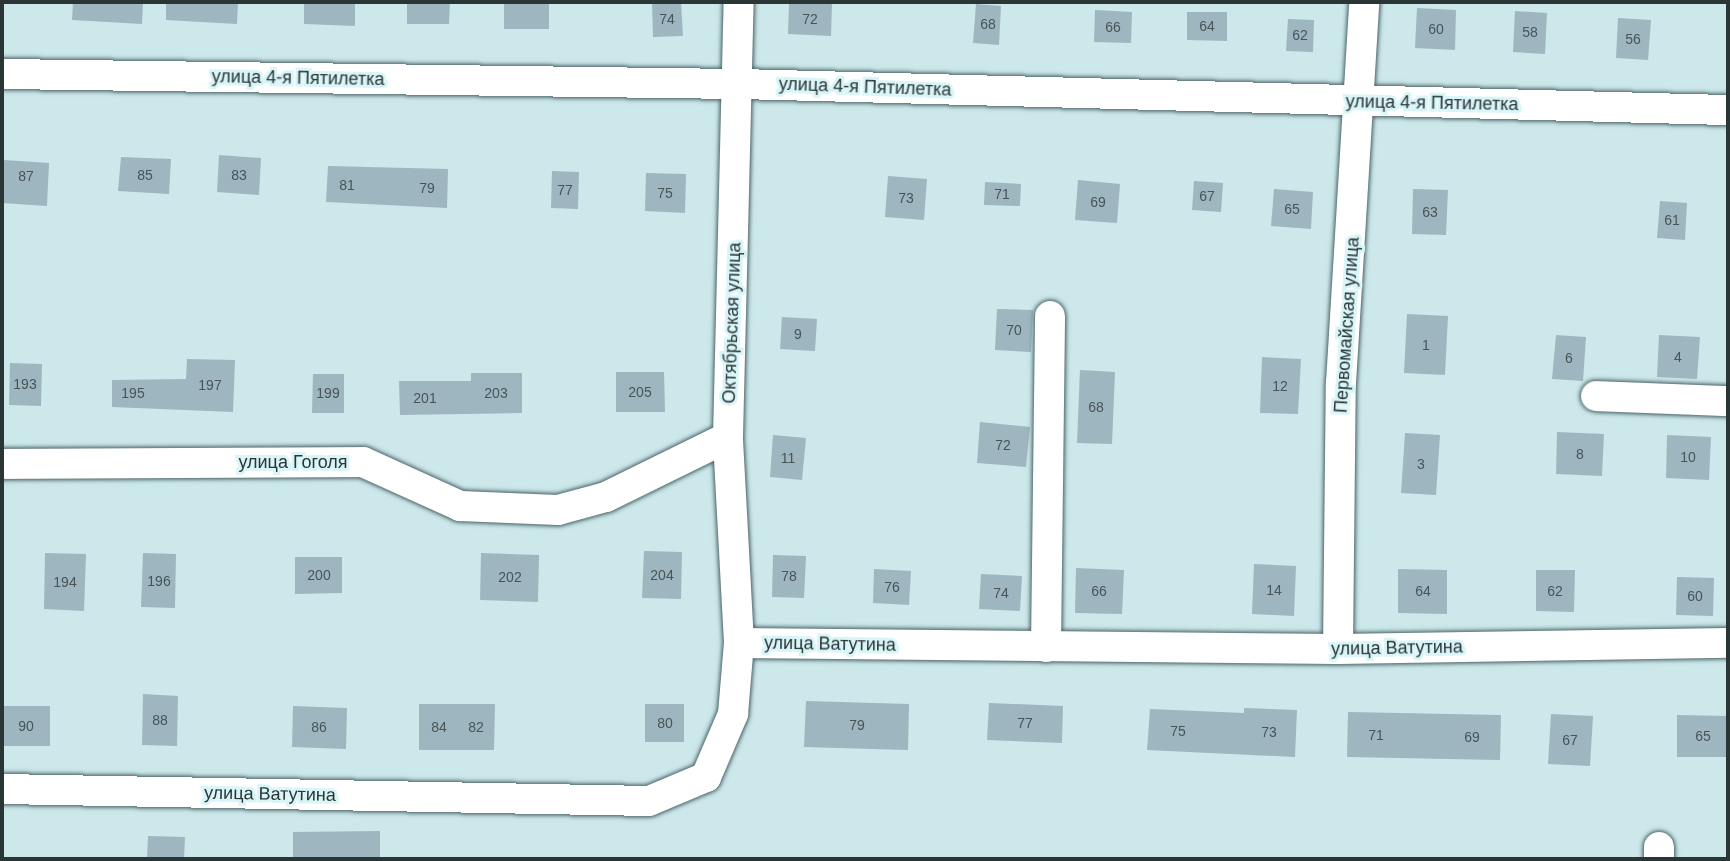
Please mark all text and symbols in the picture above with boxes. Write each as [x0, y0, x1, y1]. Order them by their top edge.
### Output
house number: 74 [659, 11, 675, 27]
house number: 72 [802, 11, 818, 27]
house number: 68 [980, 16, 996, 32]
house number: 64 [1199, 18, 1215, 34]
house number: 66 [1105, 19, 1121, 35]
house number: 60 [1428, 21, 1444, 37]
house number: 58 [1522, 24, 1538, 40]
house number: 62 [1292, 27, 1308, 43]
house number: 56 [1625, 31, 1641, 47]
street label: улица 4-я Пятилетка [211, 66, 385, 90]
street label: улица 4-я Пятилетка [778, 73, 952, 101]
street label: улица 4-я Пятилетка [1345, 91, 1519, 115]
house number: 85 [137, 167, 153, 183]
house number: 83 [231, 167, 247, 183]
house number: 87 [18, 168, 34, 184]
house number: 81 [339, 177, 355, 193]
house number: 79 [419, 180, 435, 196]
house number: 77 [557, 182, 573, 198]
house number: 75 [657, 185, 673, 201]
house number: 71 [994, 186, 1010, 202]
house number: 67 [1199, 188, 1215, 204]
house number: 73 [898, 190, 914, 206]
house number: 69 [1090, 194, 1106, 210]
house number: 65 [1284, 201, 1300, 217]
house number: 63 [1422, 204, 1438, 220]
house number: 61 [1664, 212, 1680, 228]
street label: Первомайская улица [1330, 236, 1364, 414]
street label: Октябрьская улица [718, 242, 746, 404]
house number: 70 [1006, 322, 1022, 338]
house number: 9 [794, 326, 802, 342]
house number: 1 [1422, 337, 1430, 353]
house number: 4 [1674, 349, 1682, 365]
house number: 6 [1565, 350, 1573, 366]
house number: 193 [13, 376, 37, 392]
house number: 197 [198, 377, 222, 393]
house number: 12 [1272, 378, 1288, 394]
house number: 205 [628, 384, 652, 400]
house number: 195 [121, 385, 145, 401]
house number: 199 [316, 385, 340, 401]
house number: 203 [484, 385, 508, 401]
house number: 201 [413, 390, 437, 406]
house number: 68 [1088, 399, 1104, 415]
house number: 72 [995, 437, 1011, 453]
house number: 8 [1576, 446, 1584, 462]
house number: 10 [1680, 449, 1696, 465]
house number: 11 [781, 450, 795, 466]
street label: улица Гоголя [238, 451, 348, 473]
house number: 3 [1417, 456, 1425, 472]
house number: 200 [307, 567, 331, 583]
house number: 204 [650, 567, 674, 583]
house number: 78 [781, 568, 797, 584]
house number: 202 [498, 569, 522, 585]
house number: 196 [147, 573, 171, 589]
house number: 194 [53, 574, 77, 590]
house number: 76 [884, 579, 900, 595]
house number: 14 [1266, 582, 1282, 598]
house number: 66 [1091, 583, 1107, 599]
house number: 64 [1415, 583, 1431, 599]
house number: 62 [1547, 583, 1563, 599]
house number: 74 [993, 585, 1009, 601]
house number: 60 [1687, 588, 1703, 604]
street label: улица Ватутина [764, 632, 896, 656]
street label: улица Ватутина [1331, 636, 1463, 660]
house number: 88 [152, 712, 168, 728]
house number: 80 [657, 715, 673, 731]
house number: 77 [1017, 715, 1033, 731]
house number: 79 [849, 717, 865, 733]
house number: 90 [18, 718, 34, 734]
house number: 86 [311, 719, 327, 735]
house number: 84 [431, 719, 447, 735]
house number: 82 [468, 719, 484, 735]
house number: 75 [1170, 723, 1186, 739]
house number: 73 [1261, 724, 1277, 740]
house number: 71 [1368, 727, 1384, 743]
house number: 65 [1695, 728, 1711, 744]
house number: 69 [1464, 729, 1480, 745]
house number: 67 [1562, 732, 1578, 748]
street label: улица Ватутина [204, 782, 336, 806]

